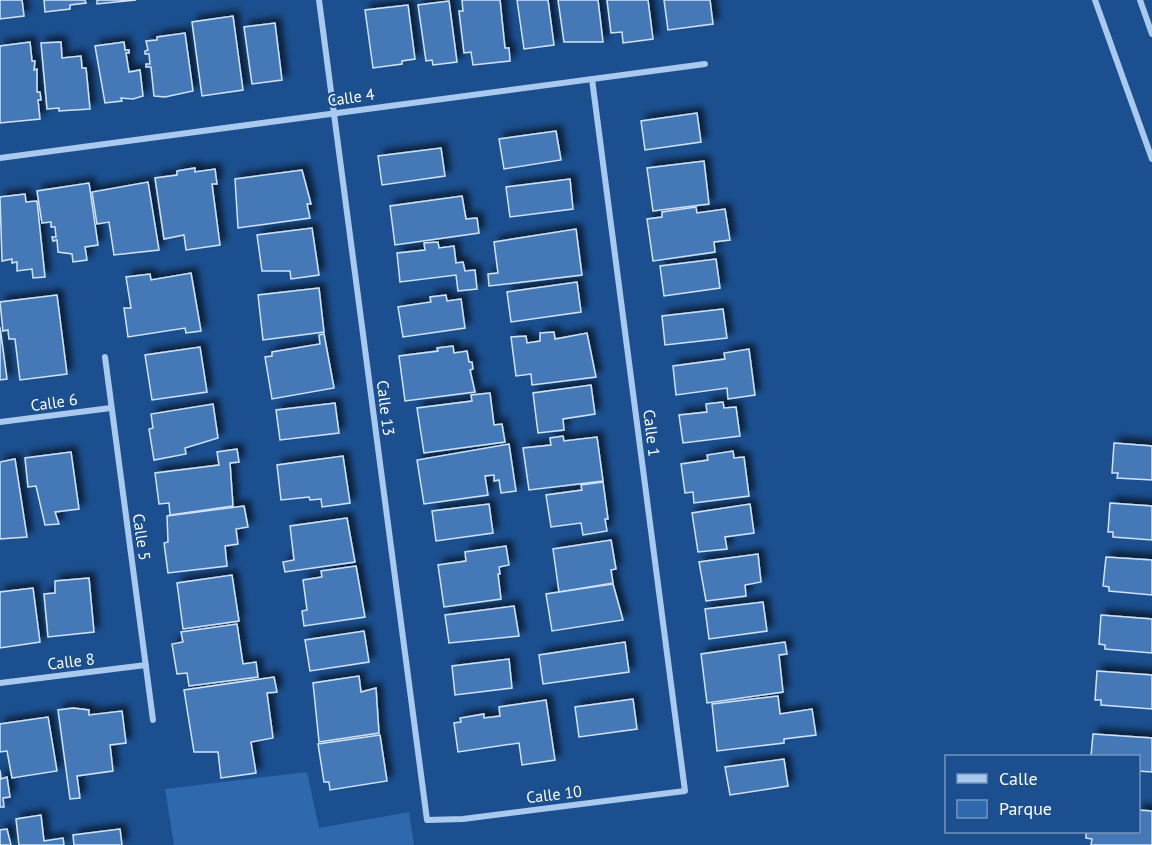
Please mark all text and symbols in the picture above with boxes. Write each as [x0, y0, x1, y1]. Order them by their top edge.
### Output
street label: Calle 4 [326, 84, 376, 110]
street label: Calle 13 [373, 379, 399, 437]
street label: Calle 6 [29, 389, 79, 415]
street label: Calle 1 [639, 408, 665, 458]
street label: Calle 5 [129, 512, 155, 562]
street label: Calle 8 [46, 648, 96, 674]
legend [945, 755, 1140, 833]
text: Calle [999, 767, 1038, 790]
street label: Calle 10 [525, 781, 583, 807]
text: Parque [999, 797, 1052, 820]

